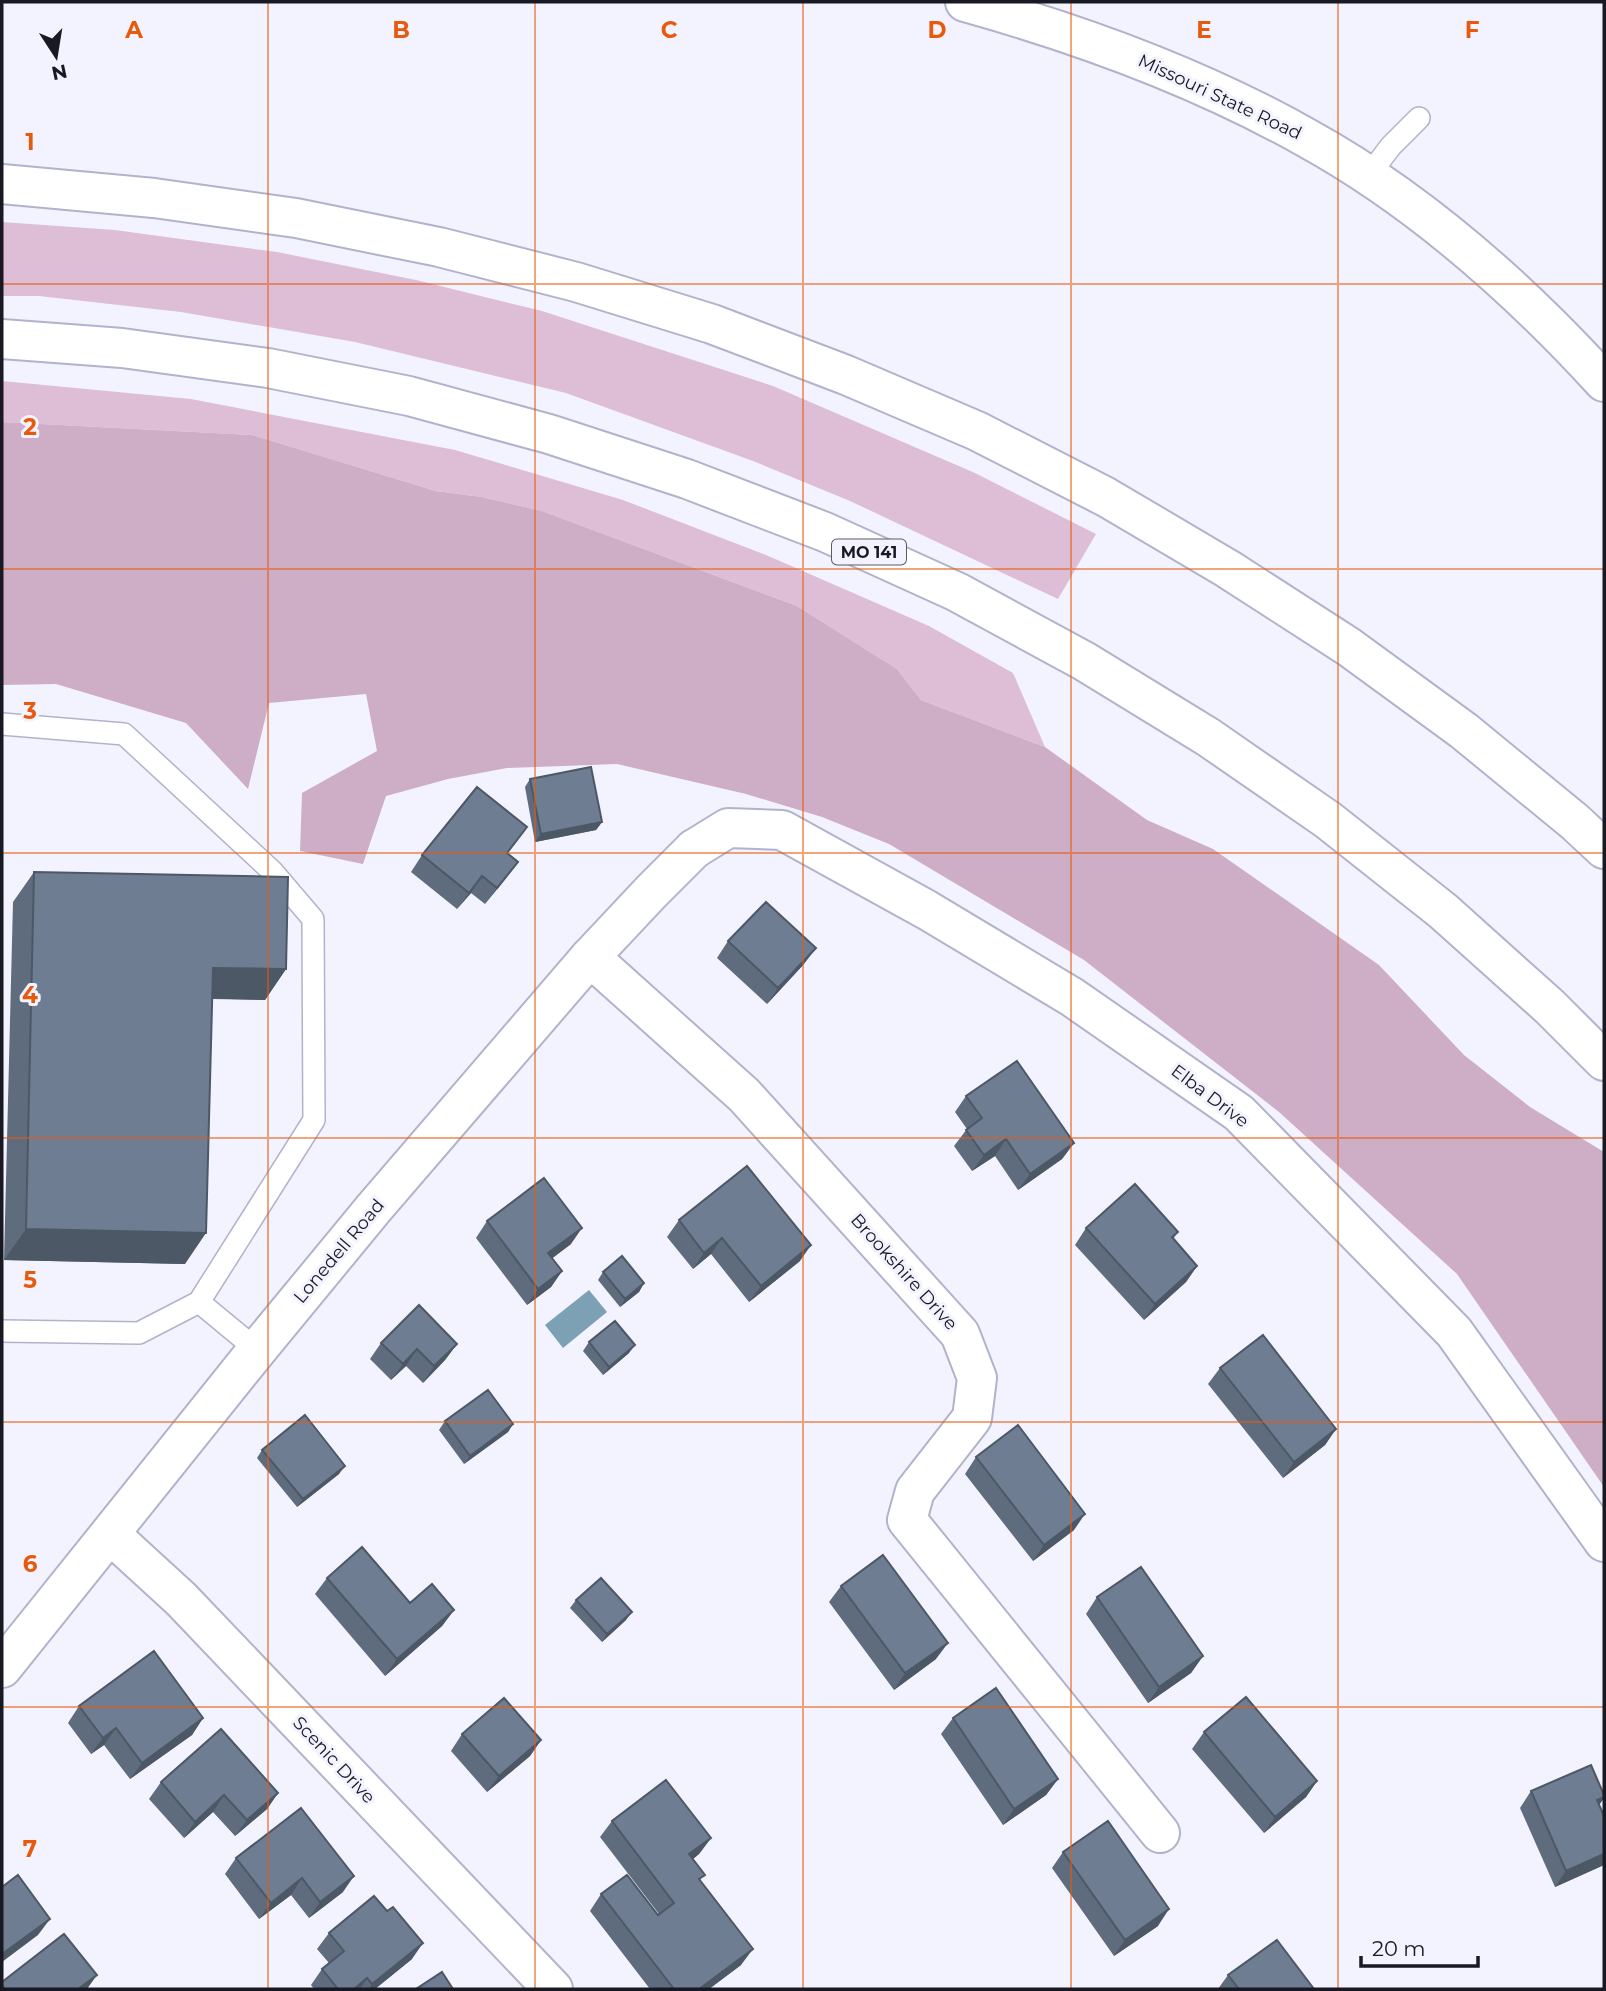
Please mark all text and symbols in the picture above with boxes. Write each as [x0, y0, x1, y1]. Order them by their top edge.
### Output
text: A [124, 16, 143, 44]
text: B [392, 16, 410, 44]
text: C [661, 16, 678, 44]
text: D [928, 16, 947, 44]
text: E [1196, 16, 1212, 44]
text: F [1465, 16, 1480, 44]
north arrow [21, 21, 91, 91]
street label: Missouri State Road [1135, 49, 1305, 145]
text: N [50, 59, 69, 85]
text: 1 [25, 128, 35, 156]
text: 2 [23, 413, 37, 441]
road number: MO 141 [832, 540, 906, 565]
text: 3 [22, 697, 37, 725]
text: 4 [22, 981, 38, 1009]
street label: Elba Drive [1167, 1060, 1253, 1132]
street label: Lonedell Road [289, 1194, 389, 1308]
street label: Brookshire Drive [846, 1209, 962, 1335]
text: 5 [23, 1266, 37, 1294]
text: 6 [23, 1550, 38, 1578]
street label: Scenic Drive [288, 1712, 380, 1808]
text: 7 [23, 1835, 37, 1863]
scale bar [1361, 1924, 1478, 1968]
text: 20 m [1372, 1936, 1426, 1961]

